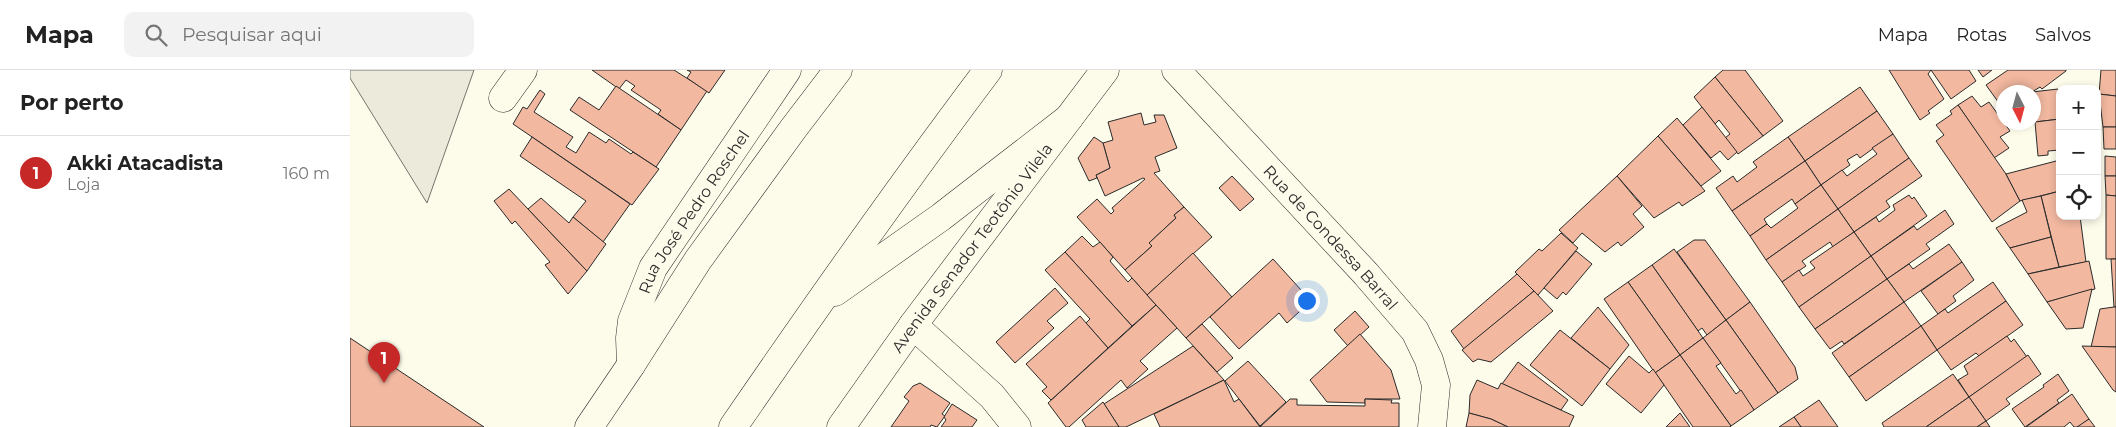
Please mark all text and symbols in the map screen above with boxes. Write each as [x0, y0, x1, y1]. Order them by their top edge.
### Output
search box [124, 12, 474, 57]
text: Mapa [25, 20, 94, 49]
icon: search [142, 21, 170, 49]
text: Pesquisar aqui [182, 23, 322, 46]
text: Mapa [1878, 24, 1928, 46]
text: Rotas [1956, 24, 2007, 46]
text: Salvos [2035, 24, 2091, 46]
north arrow [1996, 85, 2041, 130]
map controls [2056, 85, 2101, 220]
button: + [2056, 85, 2101, 130]
text: Por perto [20, 90, 124, 115]
street label: Rua José Pedro Roschel [635, 127, 753, 297]
button: − [2056, 130, 2101, 175]
street label: Avenida Senador Teotônio Vilela [888, 139, 1057, 356]
text: Akki Atacadista [67, 152, 223, 175]
street label: Rua de Condessa Barral [1259, 161, 1402, 314]
text: 1 [33, 164, 39, 183]
text: 160 m [283, 164, 330, 183]
text: Loja [67, 175, 100, 194]
button: locate [2056, 175, 2101, 220]
your location [1294, 288, 1320, 314]
pin: 1 [368, 342, 400, 383]

